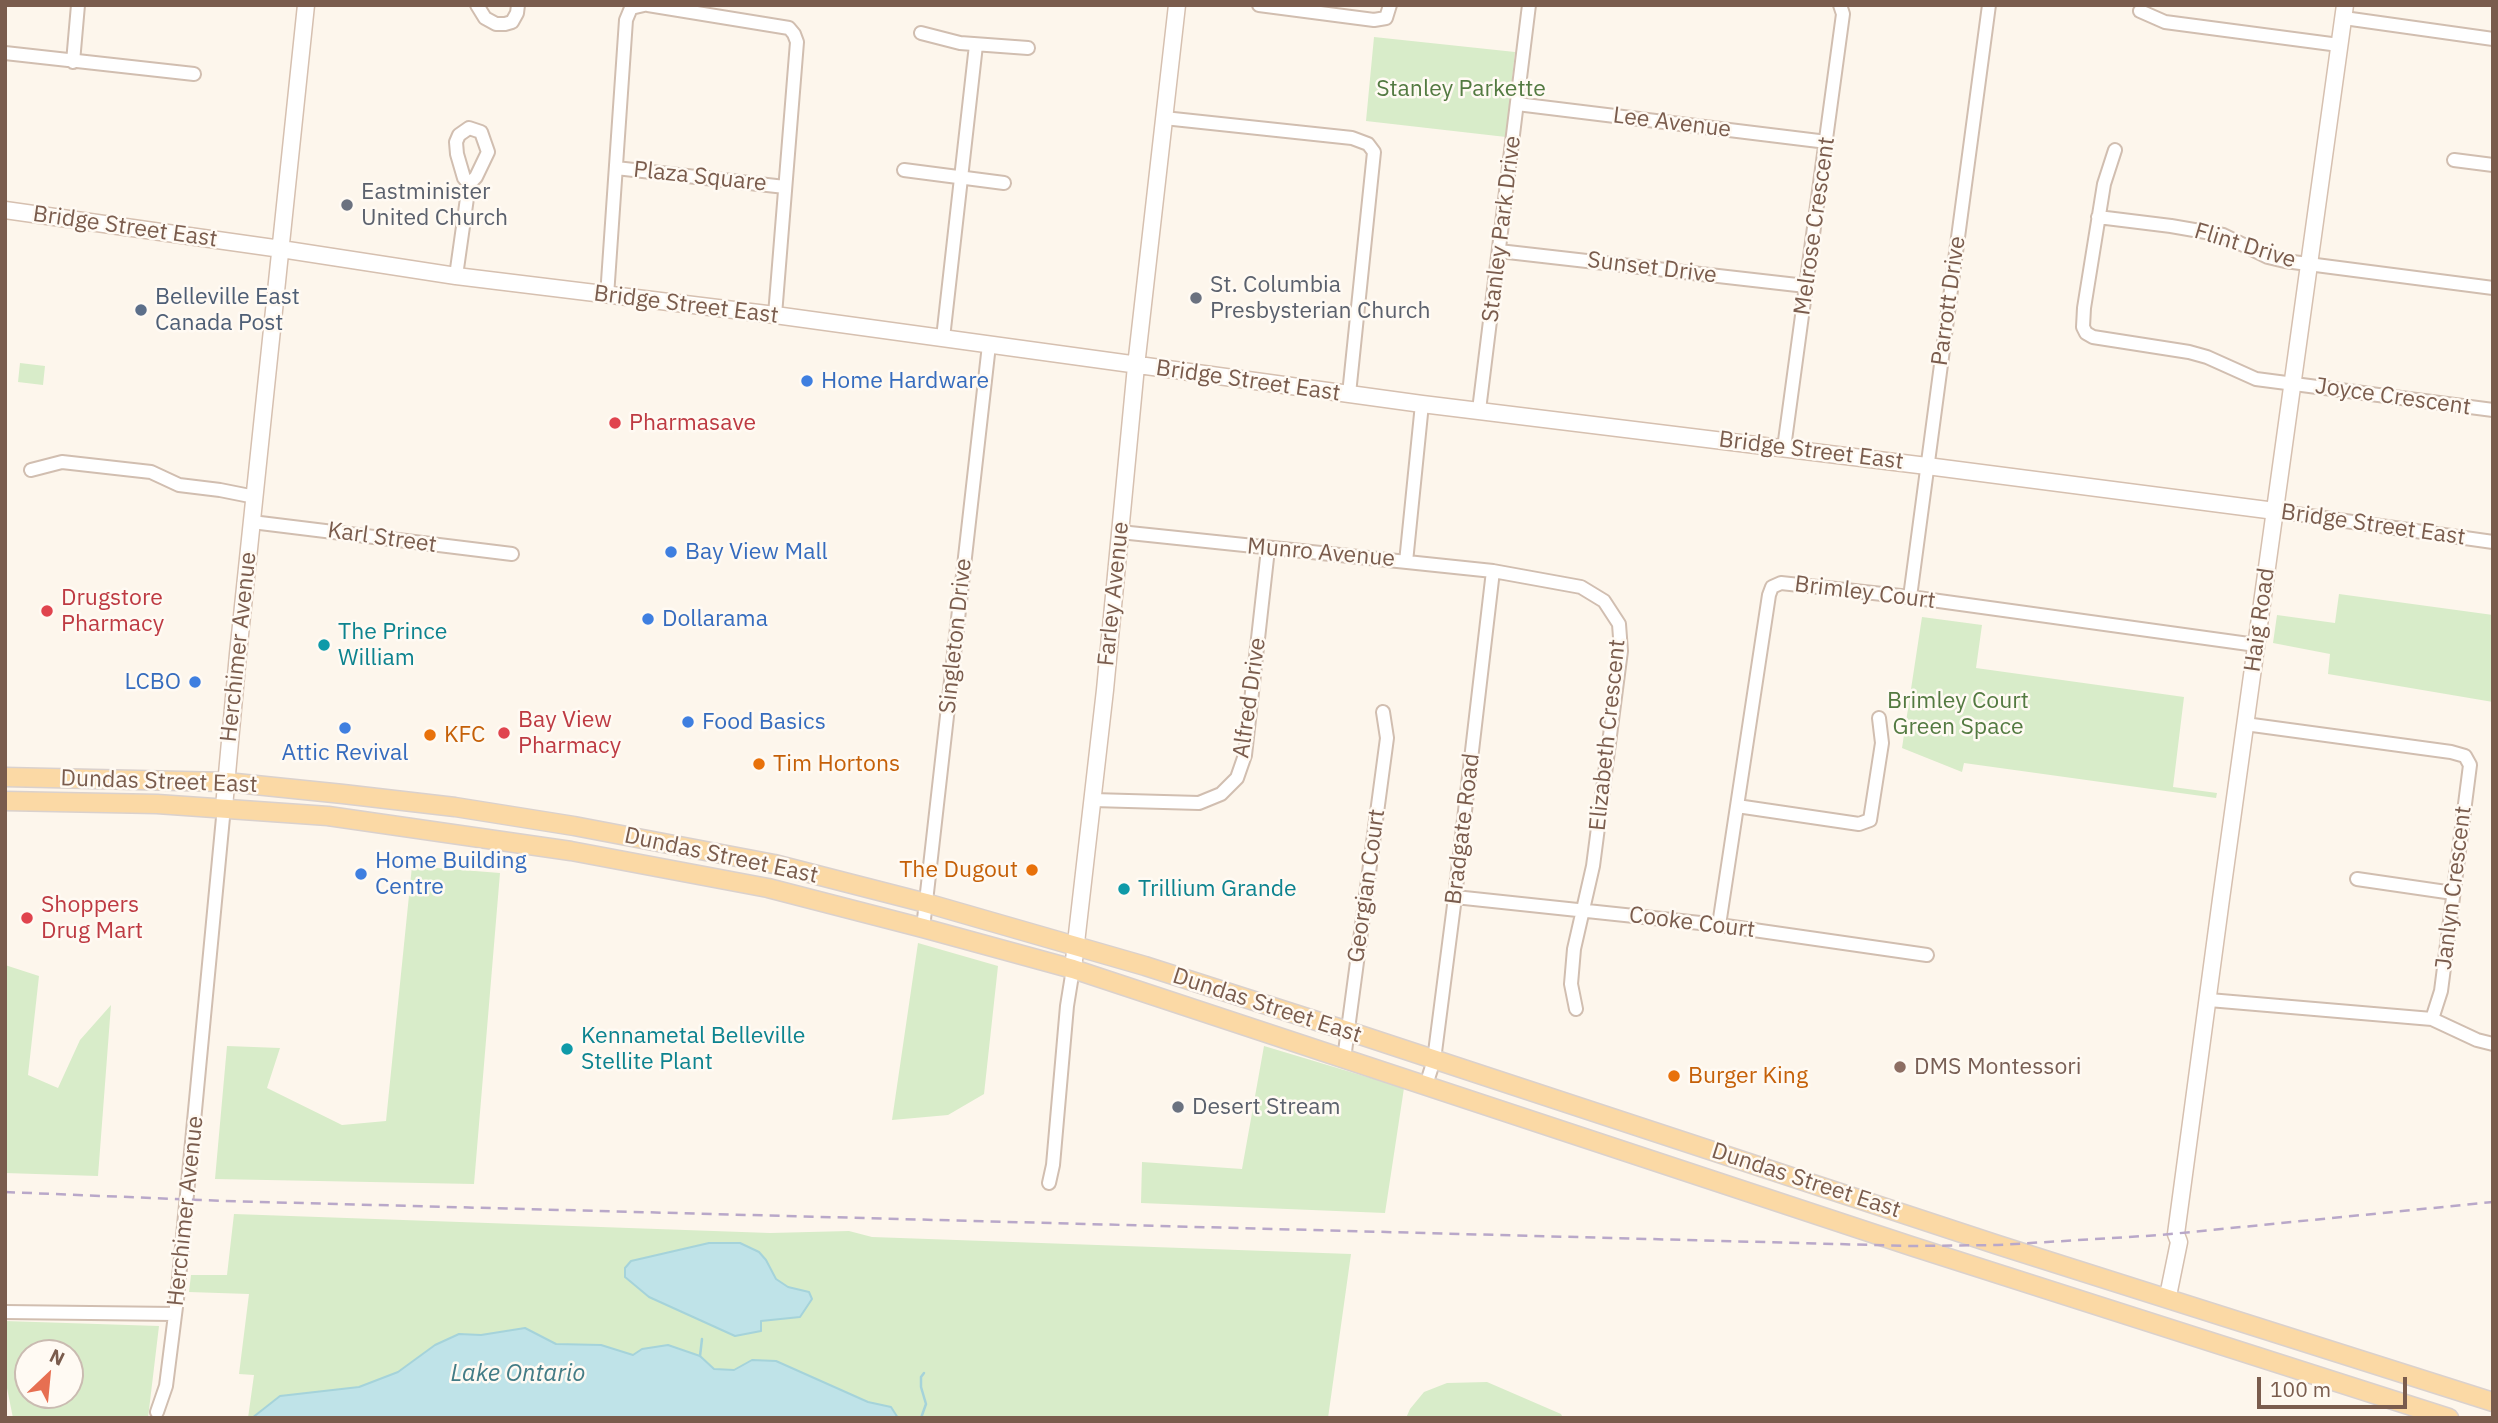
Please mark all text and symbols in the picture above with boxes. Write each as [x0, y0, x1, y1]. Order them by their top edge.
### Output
park label: Stanley Parkette [1376, 75, 1546, 103]
street label: Lee Avenue [1611, 102, 1733, 144]
street label: Stanley Park Drive [1477, 134, 1527, 324]
street label: Melrose Crescent [1789, 135, 1841, 317]
street label: Plaza Square [632, 156, 768, 198]
place label: Eastminister United Church [361, 178, 508, 232]
marker: Eastminister United Church [339, 197, 355, 213]
street label: Bridge Street East [31, 200, 219, 254]
street label: Flint Drive [2191, 217, 2299, 275]
street label: Parrott Drive [1926, 235, 1972, 367]
street label: Sunset Drive [1586, 246, 1718, 290]
place label: St. Columbia Presbysterian Church [1210, 271, 1430, 325]
street label: Bridge Street East [592, 280, 780, 330]
place label: Belleville East Canada Post [155, 283, 300, 337]
marker: St. Columbia Presbysterian Church [1188, 290, 1204, 306]
marker: Belleville East Canada Post [133, 302, 149, 318]
street label: Bridge Street East [1154, 354, 1342, 408]
place label: Home Hardware [821, 367, 989, 395]
street label: Joyce Crescent [2313, 372, 2473, 422]
marker: Home Hardware [799, 373, 815, 389]
place label: Pharmasave [629, 409, 756, 437]
marker: Pharmasave [607, 415, 623, 431]
street label: Bridge Street East [1717, 426, 1905, 476]
street label: Bridge Street East [2279, 498, 2467, 552]
street label: Karl Street [326, 517, 438, 559]
street label: Farley Avenue [1093, 520, 1135, 668]
street label: Munro Avenue [1246, 533, 1396, 573]
place label: Bay View Mall [685, 538, 828, 566]
marker: Bay View Mall [663, 544, 679, 560]
street label: Herchimer Avenue [215, 551, 263, 743]
street label: Singleton Drive [934, 557, 978, 715]
street label: Haig Road [2239, 566, 2281, 674]
street label: Brimley Court [1793, 571, 1937, 615]
place label: Drugstore Pharmacy [61, 584, 164, 638]
marker: Drugstore Pharmacy [39, 603, 55, 619]
place label: Dollarama [662, 605, 768, 633]
marker: Dollarama [640, 611, 656, 627]
place label: The Prince William [338, 618, 447, 672]
street label: Alfred Drive [1228, 636, 1272, 760]
marker: The Prince William [316, 637, 332, 653]
street label: Elizabeth Crescent [1584, 638, 1632, 832]
place label: LCBO [125, 668, 181, 696]
marker: LCBO [187, 674, 203, 690]
park label: Brimley Court Green Space [1887, 687, 2029, 741]
place label: Bay View Pharmacy [518, 706, 621, 760]
place label: Food Basics [702, 708, 826, 736]
marker: Food Basics [680, 714, 696, 730]
marker: Attic Revival [337, 720, 353, 736]
place label: KFC [444, 721, 485, 749]
marker: Bay View Pharmacy [496, 725, 512, 741]
marker: KFC [422, 727, 438, 743]
place label: Attic Revival [282, 739, 408, 767]
place label: Tim Hortons [773, 750, 900, 778]
street label: Bradgate Road [1440, 752, 1486, 906]
marker: Tim Hortons [751, 756, 767, 772]
street label: Dundas Street East [60, 765, 258, 799]
street label: Janlyn Crescent [2430, 805, 2478, 971]
street label: Georgian Court [1343, 807, 1391, 965]
street label: Dundas Street East [622, 822, 820, 890]
place label: Home Building Centre [375, 847, 527, 901]
place label: The Dugout [899, 856, 1018, 884]
marker: The Dugout [1024, 862, 1040, 878]
marker: Home Building Centre [353, 866, 369, 882]
place label: Trillium Grande [1138, 875, 1297, 903]
marker: Trillium Grande [1116, 881, 1132, 897]
place label: Shoppers Drug Mart [41, 891, 143, 945]
street label: Cooke Court [1627, 902, 1757, 944]
marker: Shoppers Drug Mart [19, 910, 35, 926]
street label: Dundas Street East [1169, 962, 1365, 1050]
place label: Kennametal Belleville Stellite Plant [581, 1022, 805, 1076]
marker: Kennametal Belleville Stellite Plant [559, 1041, 575, 1057]
place label: DMS Montessori [1914, 1053, 2081, 1081]
marker: DMS Montessori [1892, 1059, 1908, 1075]
place label: Burger King [1688, 1062, 1808, 1090]
marker: Burger King [1666, 1068, 1682, 1084]
place label: Desert Stream [1192, 1093, 1341, 1121]
marker: Desert Stream [1170, 1099, 1186, 1115]
street label: Herchimer Avenue [162, 1115, 210, 1307]
street label: Dundas Street East [1708, 1137, 1904, 1225]
north arrow [14, 1339, 84, 1409]
text: N [46, 1343, 69, 1371]
water label: Lake Ontario [451, 1360, 585, 1388]
scale bar [2260, 1364, 2410, 1408]
text: 100 m [2270, 1375, 2331, 1403]

